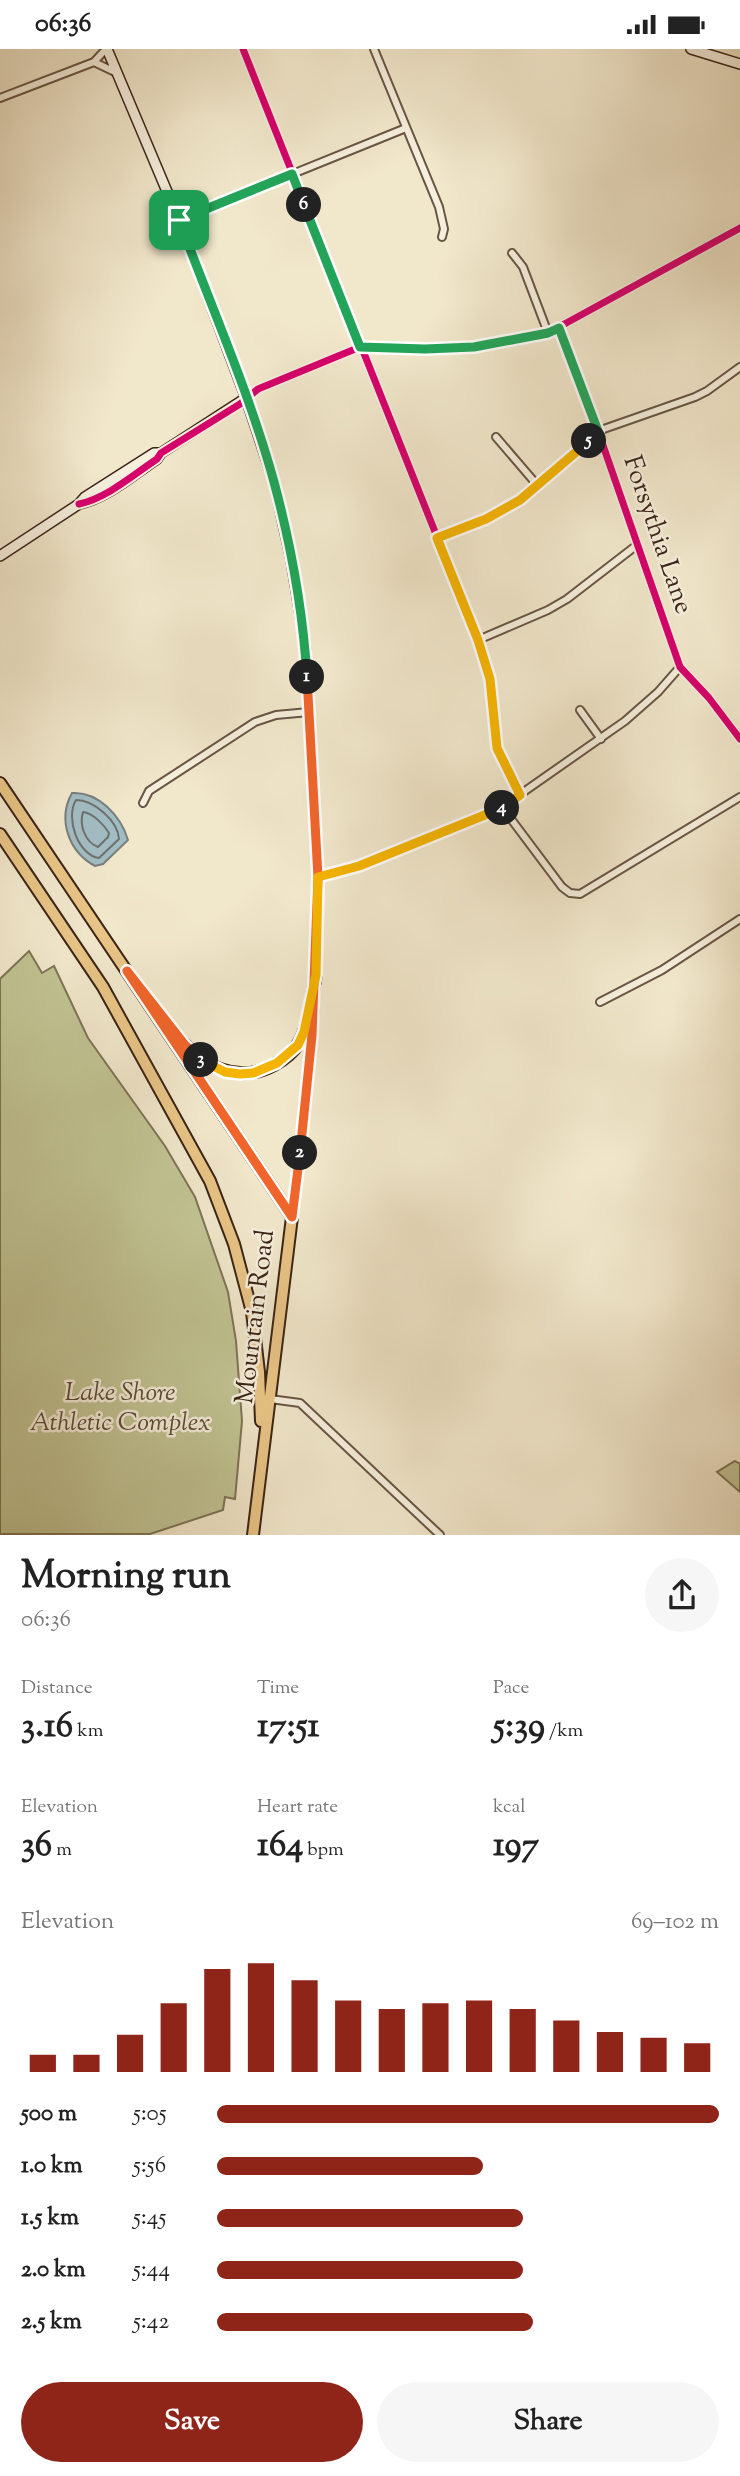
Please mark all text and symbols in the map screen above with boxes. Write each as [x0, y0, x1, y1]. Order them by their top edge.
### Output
text: 06:36 [35, 6, 91, 43]
pin: 6 [286, 187, 322, 223]
pin [149, 190, 209, 250]
text: 6 [299, 191, 308, 218]
icon: arrive [160, 201, 198, 239]
pin: 5 [572, 423, 606, 459]
text: 5 [585, 427, 592, 454]
street label: Forsythia Lane [613, 451, 701, 619]
pin: 1 [290, 659, 324, 695]
text: 1 [303, 663, 310, 690]
pin: 4 [484, 791, 520, 825]
text: 4 [497, 794, 506, 821]
pin: 3 [184, 1042, 218, 1077]
text: 3 [197, 1046, 204, 1073]
pin: 2 [282, 1135, 318, 1171]
text: 2 [295, 1139, 304, 1166]
street label: Mountain Road [227, 1227, 285, 1406]
park label: Lake Shore Athletic Complex [30, 1375, 210, 1442]
text: Morning run [21, 1551, 231, 1605]
button: share [645, 1558, 719, 1632]
text: 06:36 [21, 1604, 71, 1637]
text: Distance [21, 1675, 93, 1702]
text: Time [257, 1675, 299, 1702]
text: Pace [493, 1675, 529, 1702]
text: 3.16 [21, 1702, 73, 1753]
text: 17:51 [257, 1702, 319, 1753]
text: 5:39 [493, 1702, 545, 1753]
text: km [73, 1718, 103, 1745]
text: /km [545, 1718, 583, 1745]
text: Elevation [21, 1794, 98, 1821]
text: Heart rate [257, 1794, 338, 1821]
text: kcal [493, 1794, 526, 1821]
text: 36 [21, 1821, 52, 1872]
text: 164 [257, 1821, 303, 1872]
text: 197 [493, 1821, 539, 1872]
text: m [52, 1837, 72, 1864]
text: bpm [303, 1837, 344, 1864]
text: Elevation [21, 1906, 114, 1939]
text: 69–102 m [631, 1906, 719, 1939]
text: 500 m [21, 2098, 77, 2131]
text: 5:05 [133, 2098, 167, 2131]
text: 1.0 km [21, 2150, 83, 2183]
text: 5:56 [133, 2150, 166, 2183]
text: 1.5 km [21, 2202, 79, 2235]
text: 5:45 [133, 2202, 166, 2235]
text: 2.0 km [21, 2254, 86, 2287]
text: 5:44 [133, 2254, 170, 2287]
text: 2.5 km [21, 2306, 82, 2339]
text: 5:42 [133, 2306, 169, 2339]
button: Save [21, 2382, 363, 2462]
button: Share [377, 2382, 719, 2462]

